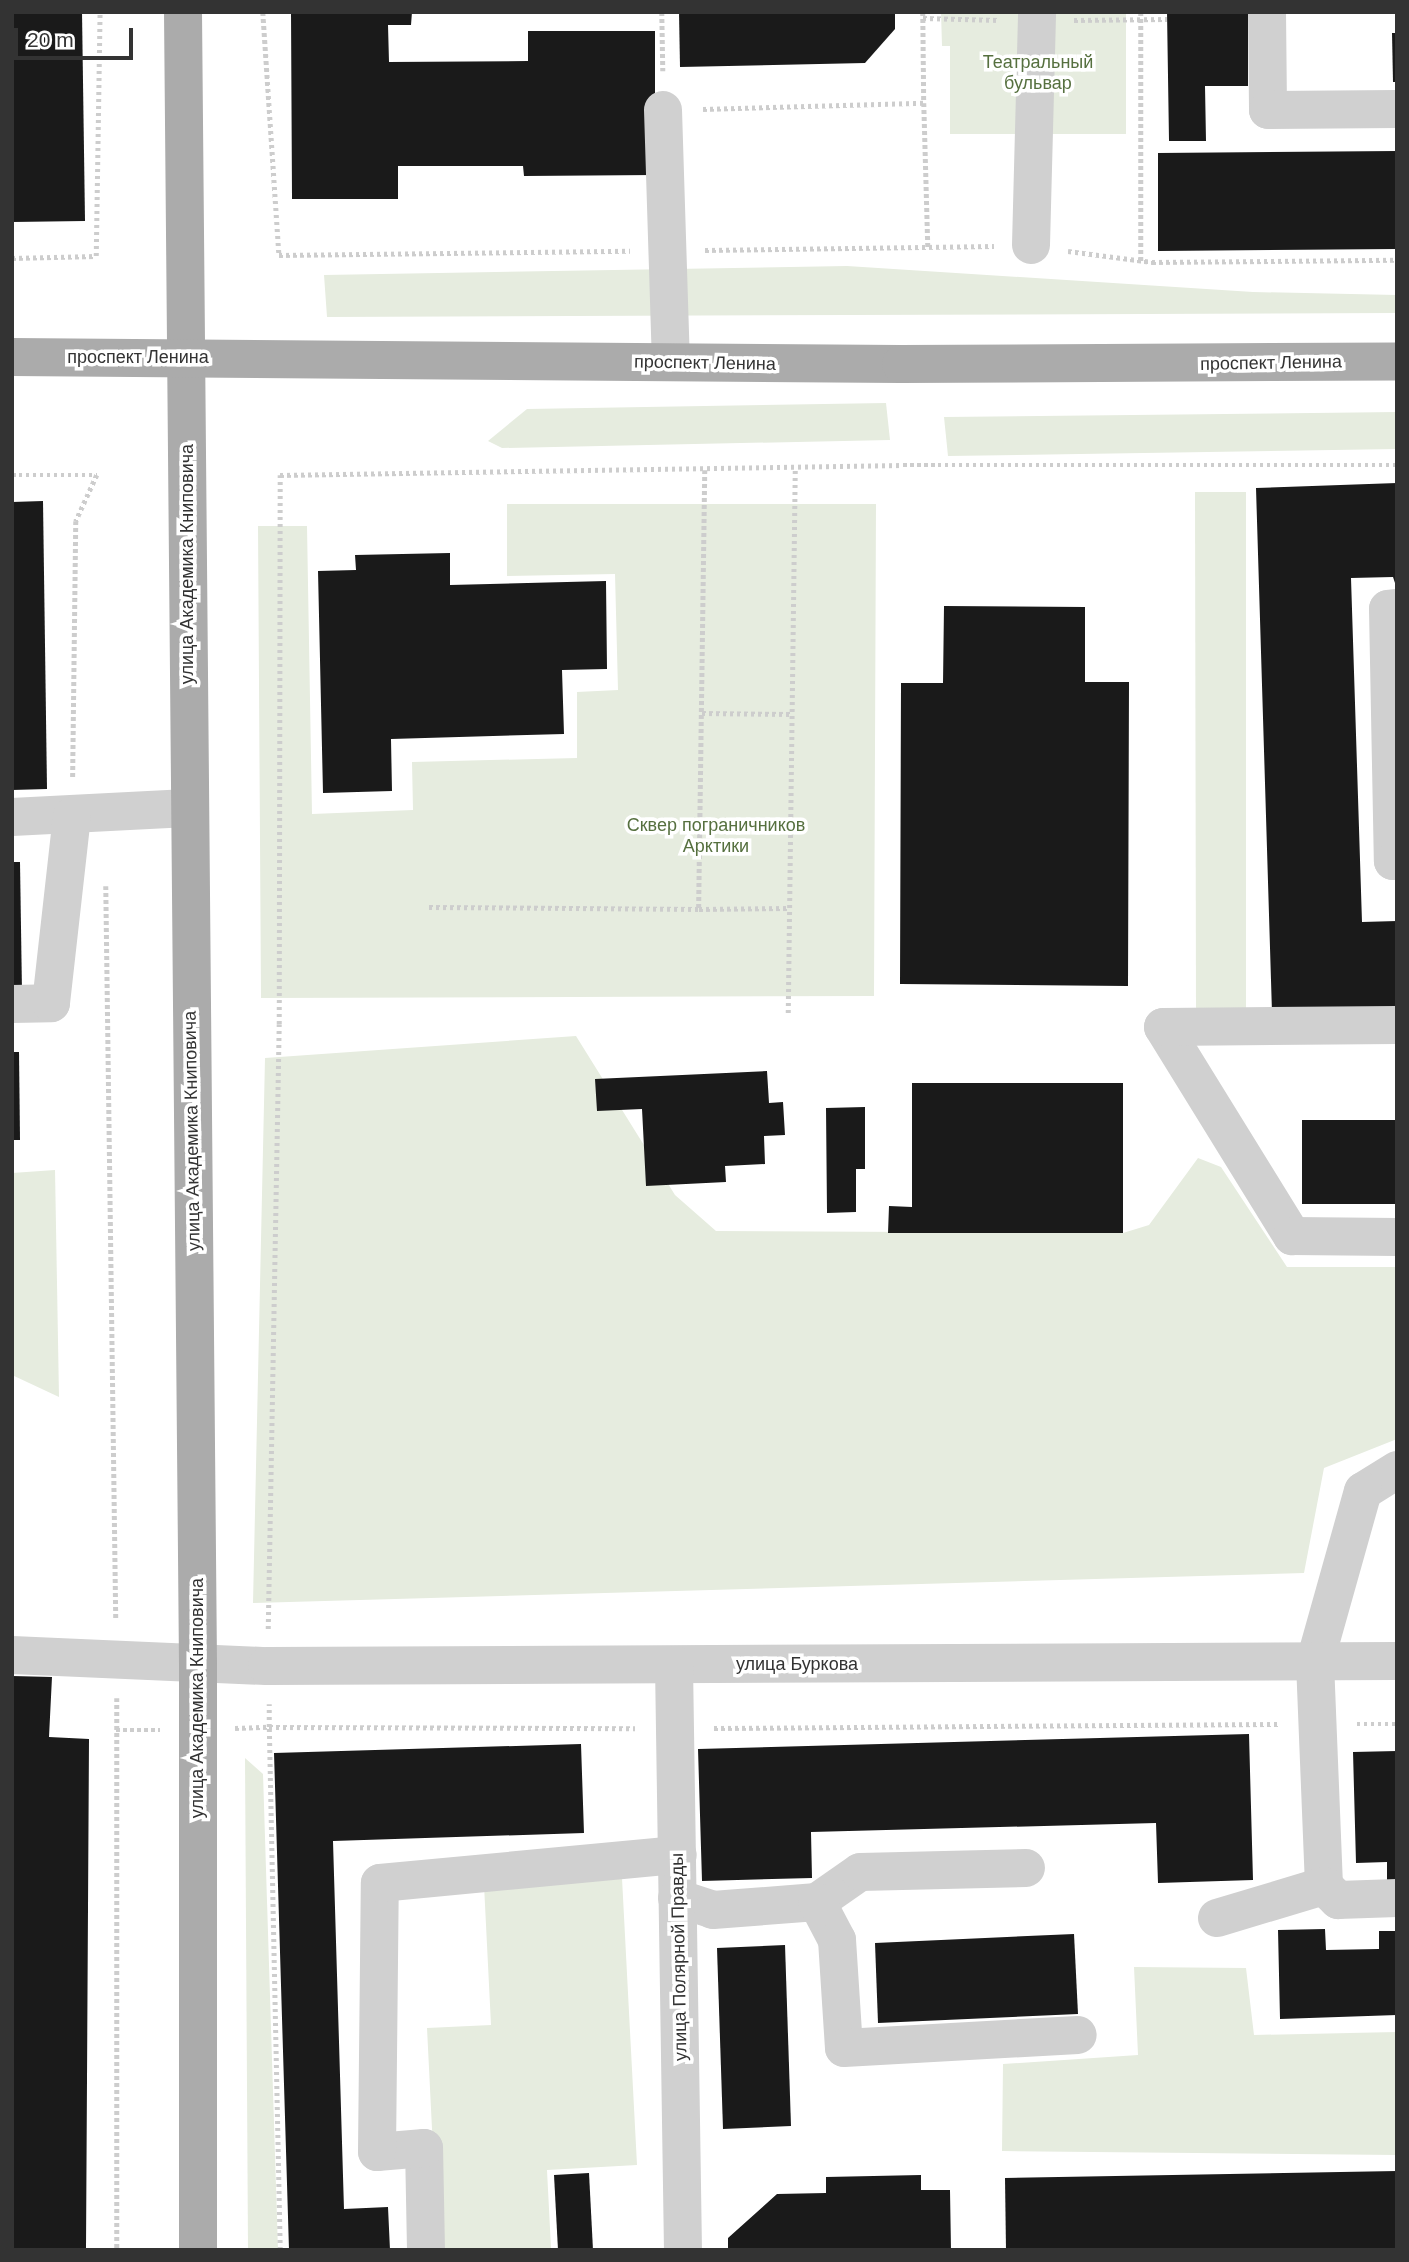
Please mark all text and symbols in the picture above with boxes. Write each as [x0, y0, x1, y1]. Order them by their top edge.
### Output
scale bar [18, 14, 136, 58]
text: 20 m [27, 28, 74, 51]
park label: Театральный бульвар [983, 52, 1093, 94]
street label: проспект Ленина [67, 346, 209, 368]
street label: проспект Ленина [634, 351, 776, 375]
street label: проспект Ленина [1200, 351, 1342, 375]
street label: улица Академика Книповича [176, 444, 198, 684]
park label: Сквер пограничников Арктики [627, 815, 805, 858]
street label: улица Академика Книповича [179, 1011, 205, 1251]
street label: улица Академика Книповича [186, 1578, 208, 1818]
street label: улица Буркова [736, 1653, 858, 1675]
street label: улица Полярной Правды [666, 1853, 692, 2061]

